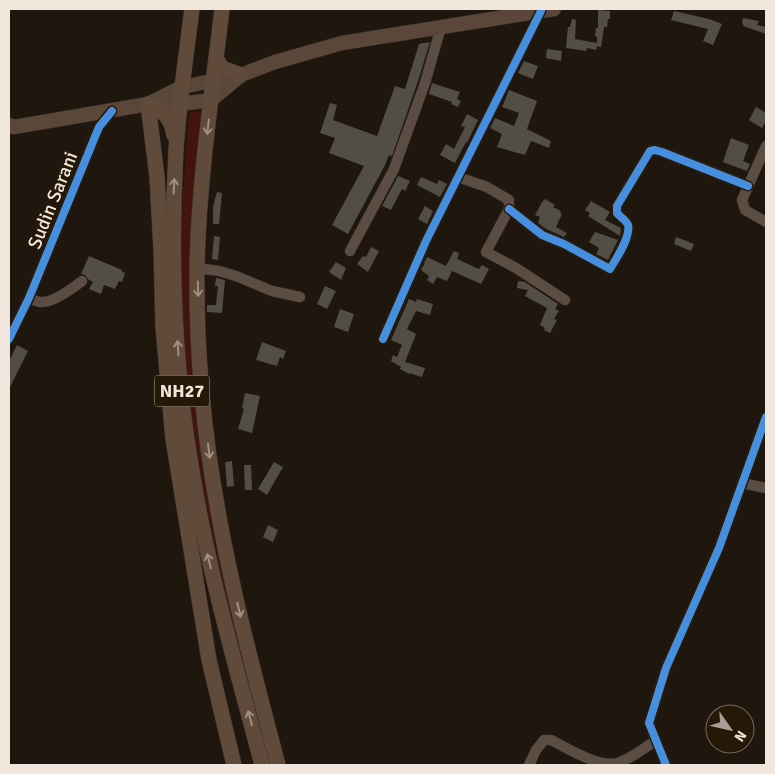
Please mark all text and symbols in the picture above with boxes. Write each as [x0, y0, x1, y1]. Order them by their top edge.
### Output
one-way arrow [203, 118, 213, 134]
street label: Sudin Sarani [23, 148, 83, 253]
one-way arrow [170, 178, 179, 194]
one-way arrow [193, 280, 203, 296]
one-way arrow [173, 341, 182, 357]
road number: NH27 [154, 376, 210, 406]
one-way arrow [204, 442, 214, 458]
one-way arrow [204, 553, 213, 569]
one-way arrow [235, 602, 245, 618]
north arrow [705, 704, 755, 754]
one-way arrow [245, 711, 254, 727]
text: N [731, 727, 750, 745]

